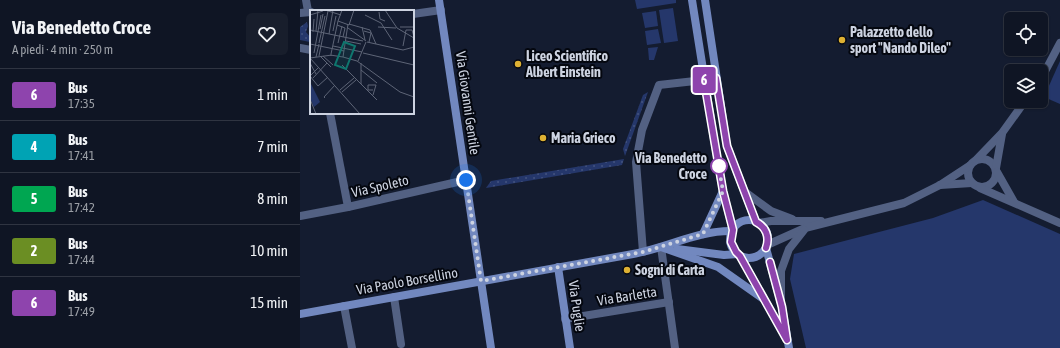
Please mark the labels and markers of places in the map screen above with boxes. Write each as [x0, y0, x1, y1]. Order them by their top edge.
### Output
place label: Palazzetto dello sport "Nando Dileo" [850, 24, 951, 56]
marker: Palazzetto dello sport "Nando Dileo" [837, 35, 847, 45]
place label: Liceo Scientifico Albert Einstein [525, 48, 609, 80]
marker: Liceo Scientifico Albert Einstein [513, 59, 523, 69]
place label: Maria Grieco [551, 130, 616, 146]
marker: Maria Grieco [538, 133, 548, 143]
place label: Via Benedetto Croce [634, 150, 707, 182]
marker: Via Benedetto Croce [710, 157, 728, 175]
place label: Sogni di Carta [635, 262, 705, 278]
marker: Sogni di Carta [622, 265, 632, 275]

